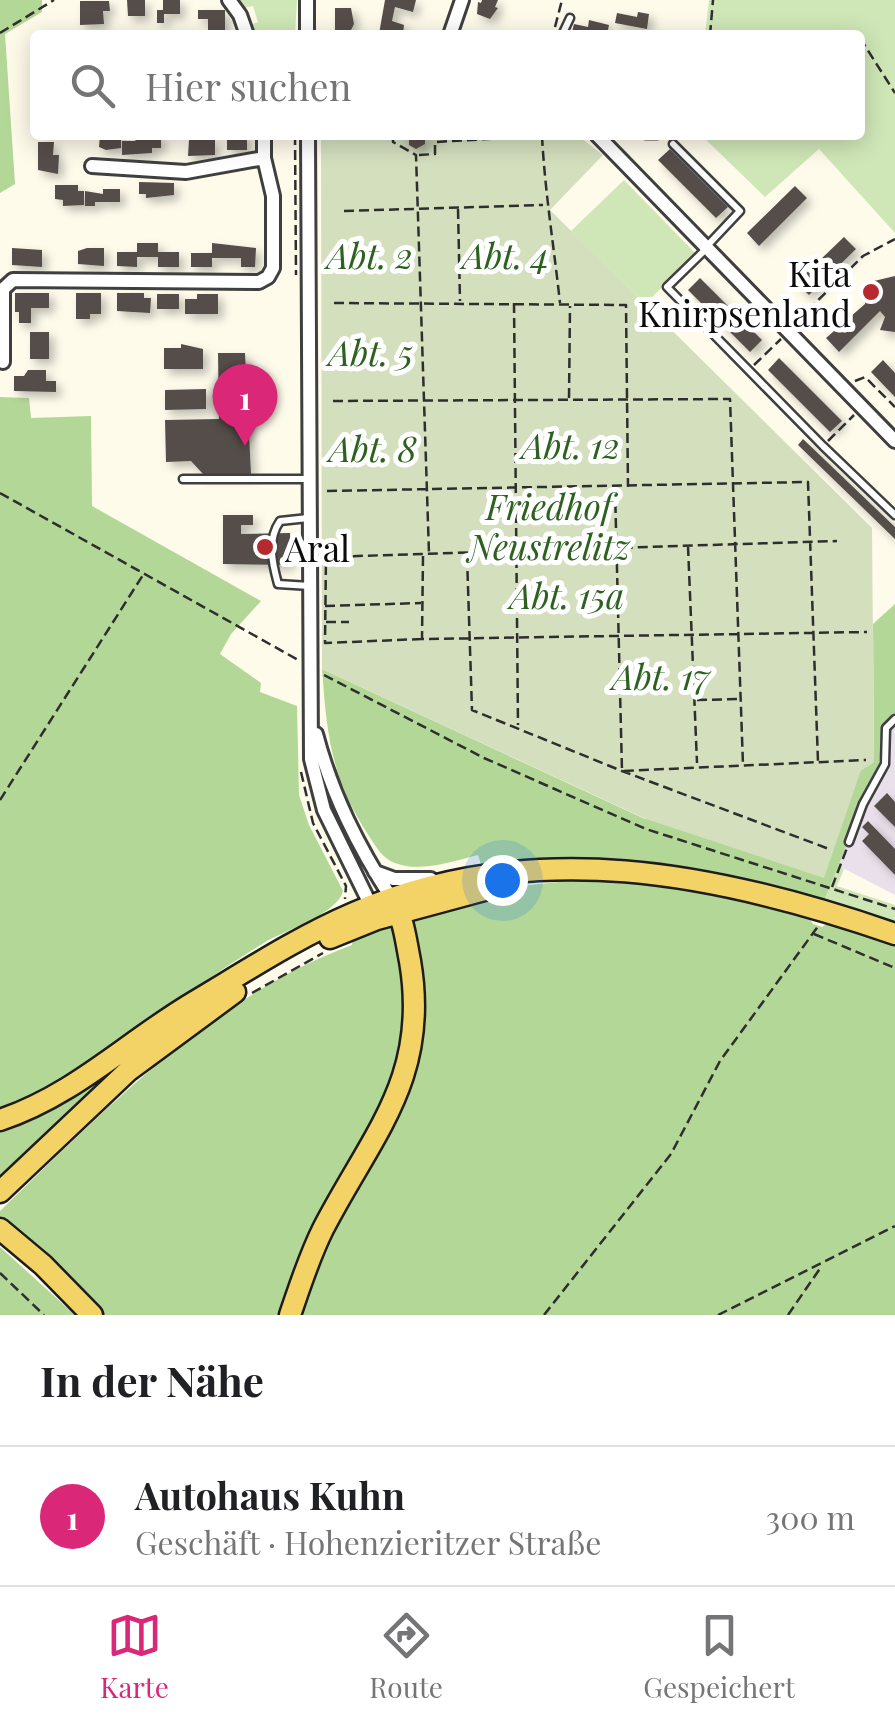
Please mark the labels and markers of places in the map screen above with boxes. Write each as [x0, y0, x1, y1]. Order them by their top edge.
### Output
place label: Kita Knirpsenland [638, 249, 852, 336]
marker: Kita Knirpsenland [860, 281, 882, 303]
pin: 1 [212, 364, 278, 446]
place label: Aral [284, 524, 350, 571]
marker: Aral [254, 536, 276, 558]

